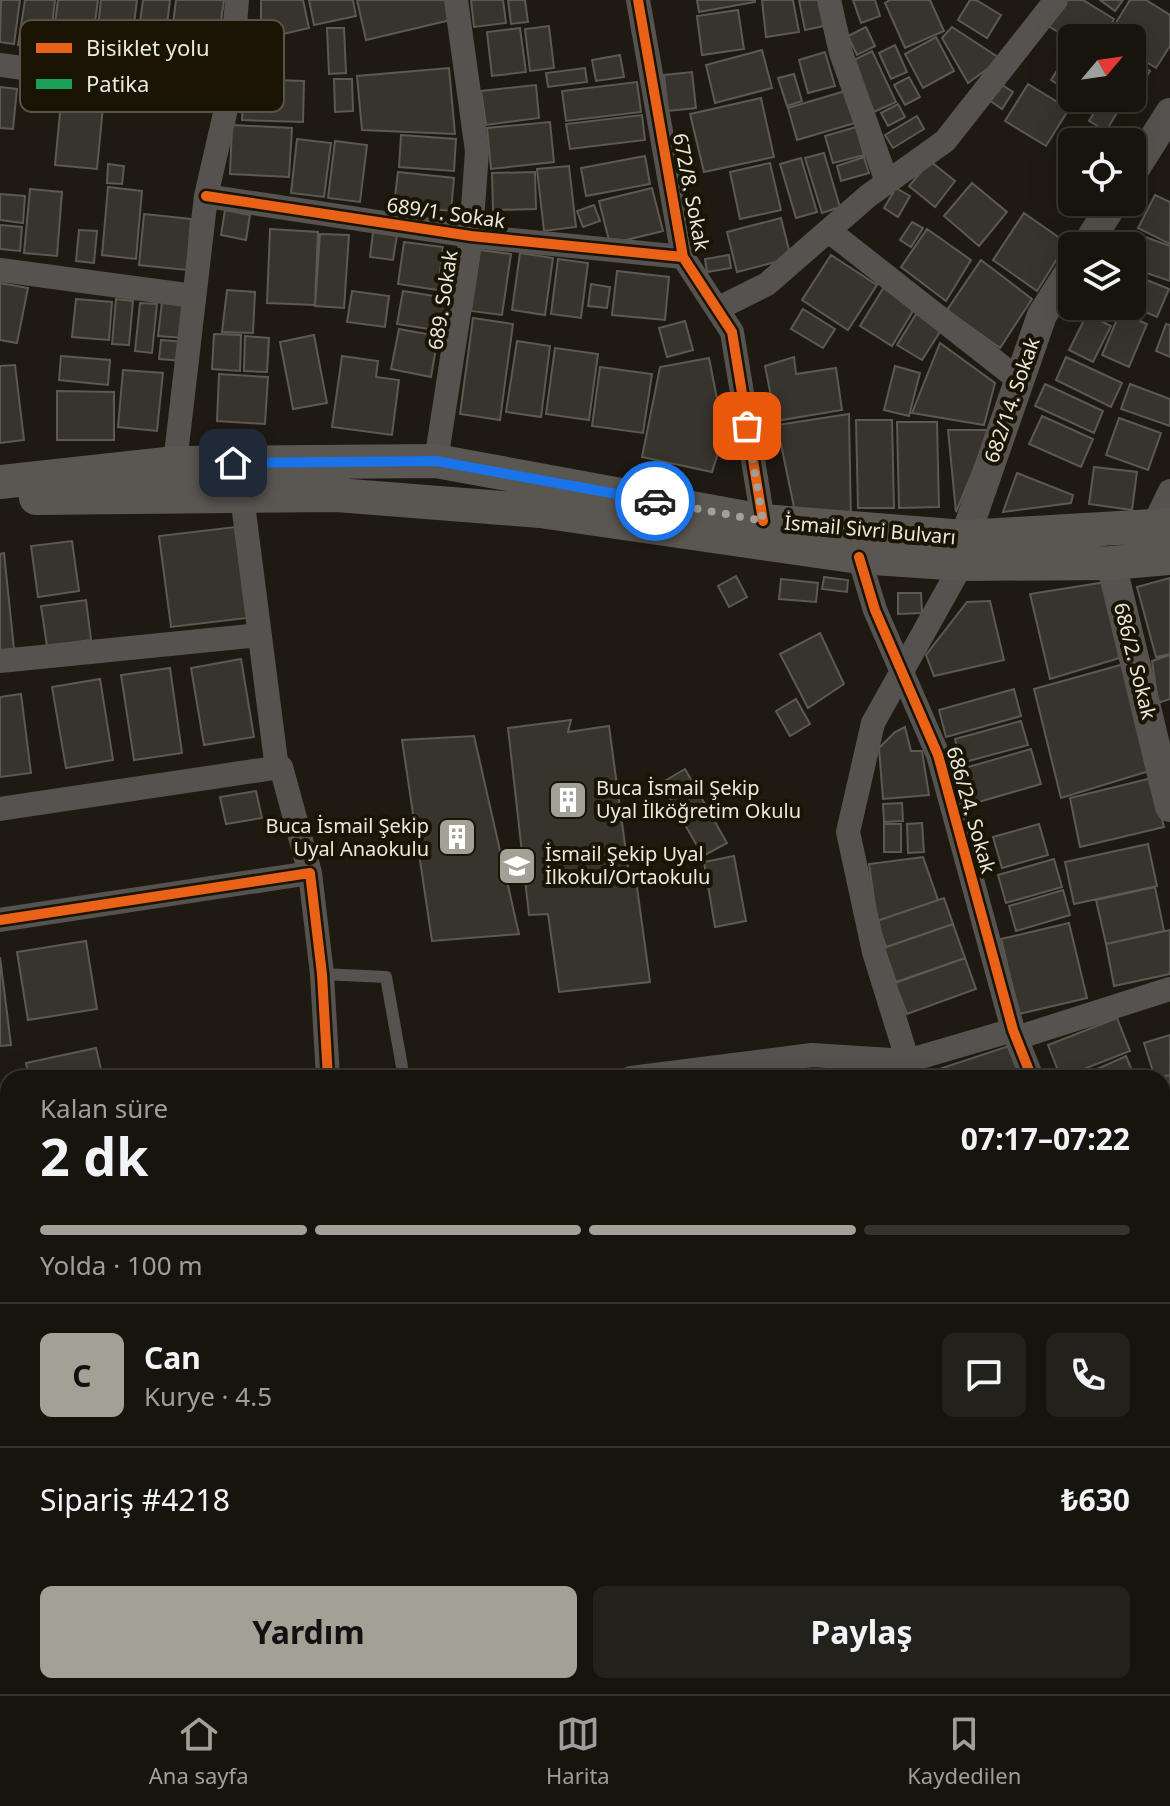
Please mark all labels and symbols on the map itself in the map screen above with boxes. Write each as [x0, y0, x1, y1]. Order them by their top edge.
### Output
legend [20, 20, 284, 112]
north arrow [1058, 24, 1146, 112]
text: Bisiklet yolu [86, 32, 210, 62]
text: Patika [86, 68, 149, 98]
street label: 672/8. Sokak [667, 131, 716, 253]
street label: 689/1. Sokak [385, 191, 507, 234]
street label: 689. Sokak [421, 248, 464, 352]
street label: 682/14. Sokak [977, 333, 1046, 466]
pin [713, 392, 781, 460]
pin [199, 429, 267, 497]
courier [615, 461, 695, 541]
street label: İsmail Sivri Bulvarı [783, 509, 957, 550]
street label: 686/2. Sokak [1108, 600, 1163, 722]
street label: 686/24. Sokak [940, 743, 1003, 877]
place label: Buca İsmail Şekip Uyal İlköğretim Okulu [596, 774, 801, 824]
building icon: Buca İsmail Şekip Uyal İlköğretim Okulu [547, 779, 589, 821]
place label: Buca İsmail Şekip Uyal Anaokulu [265, 812, 429, 862]
building icon: Buca İsmail Şekip Uyal Anaokulu [436, 816, 478, 858]
place label: İsmail Şekip Uyal İlkokul/Ortaokulu [545, 840, 710, 890]
school or university icon: İsmail Şekip Uyal İlkokul/Ortaokulu [496, 845, 538, 887]

